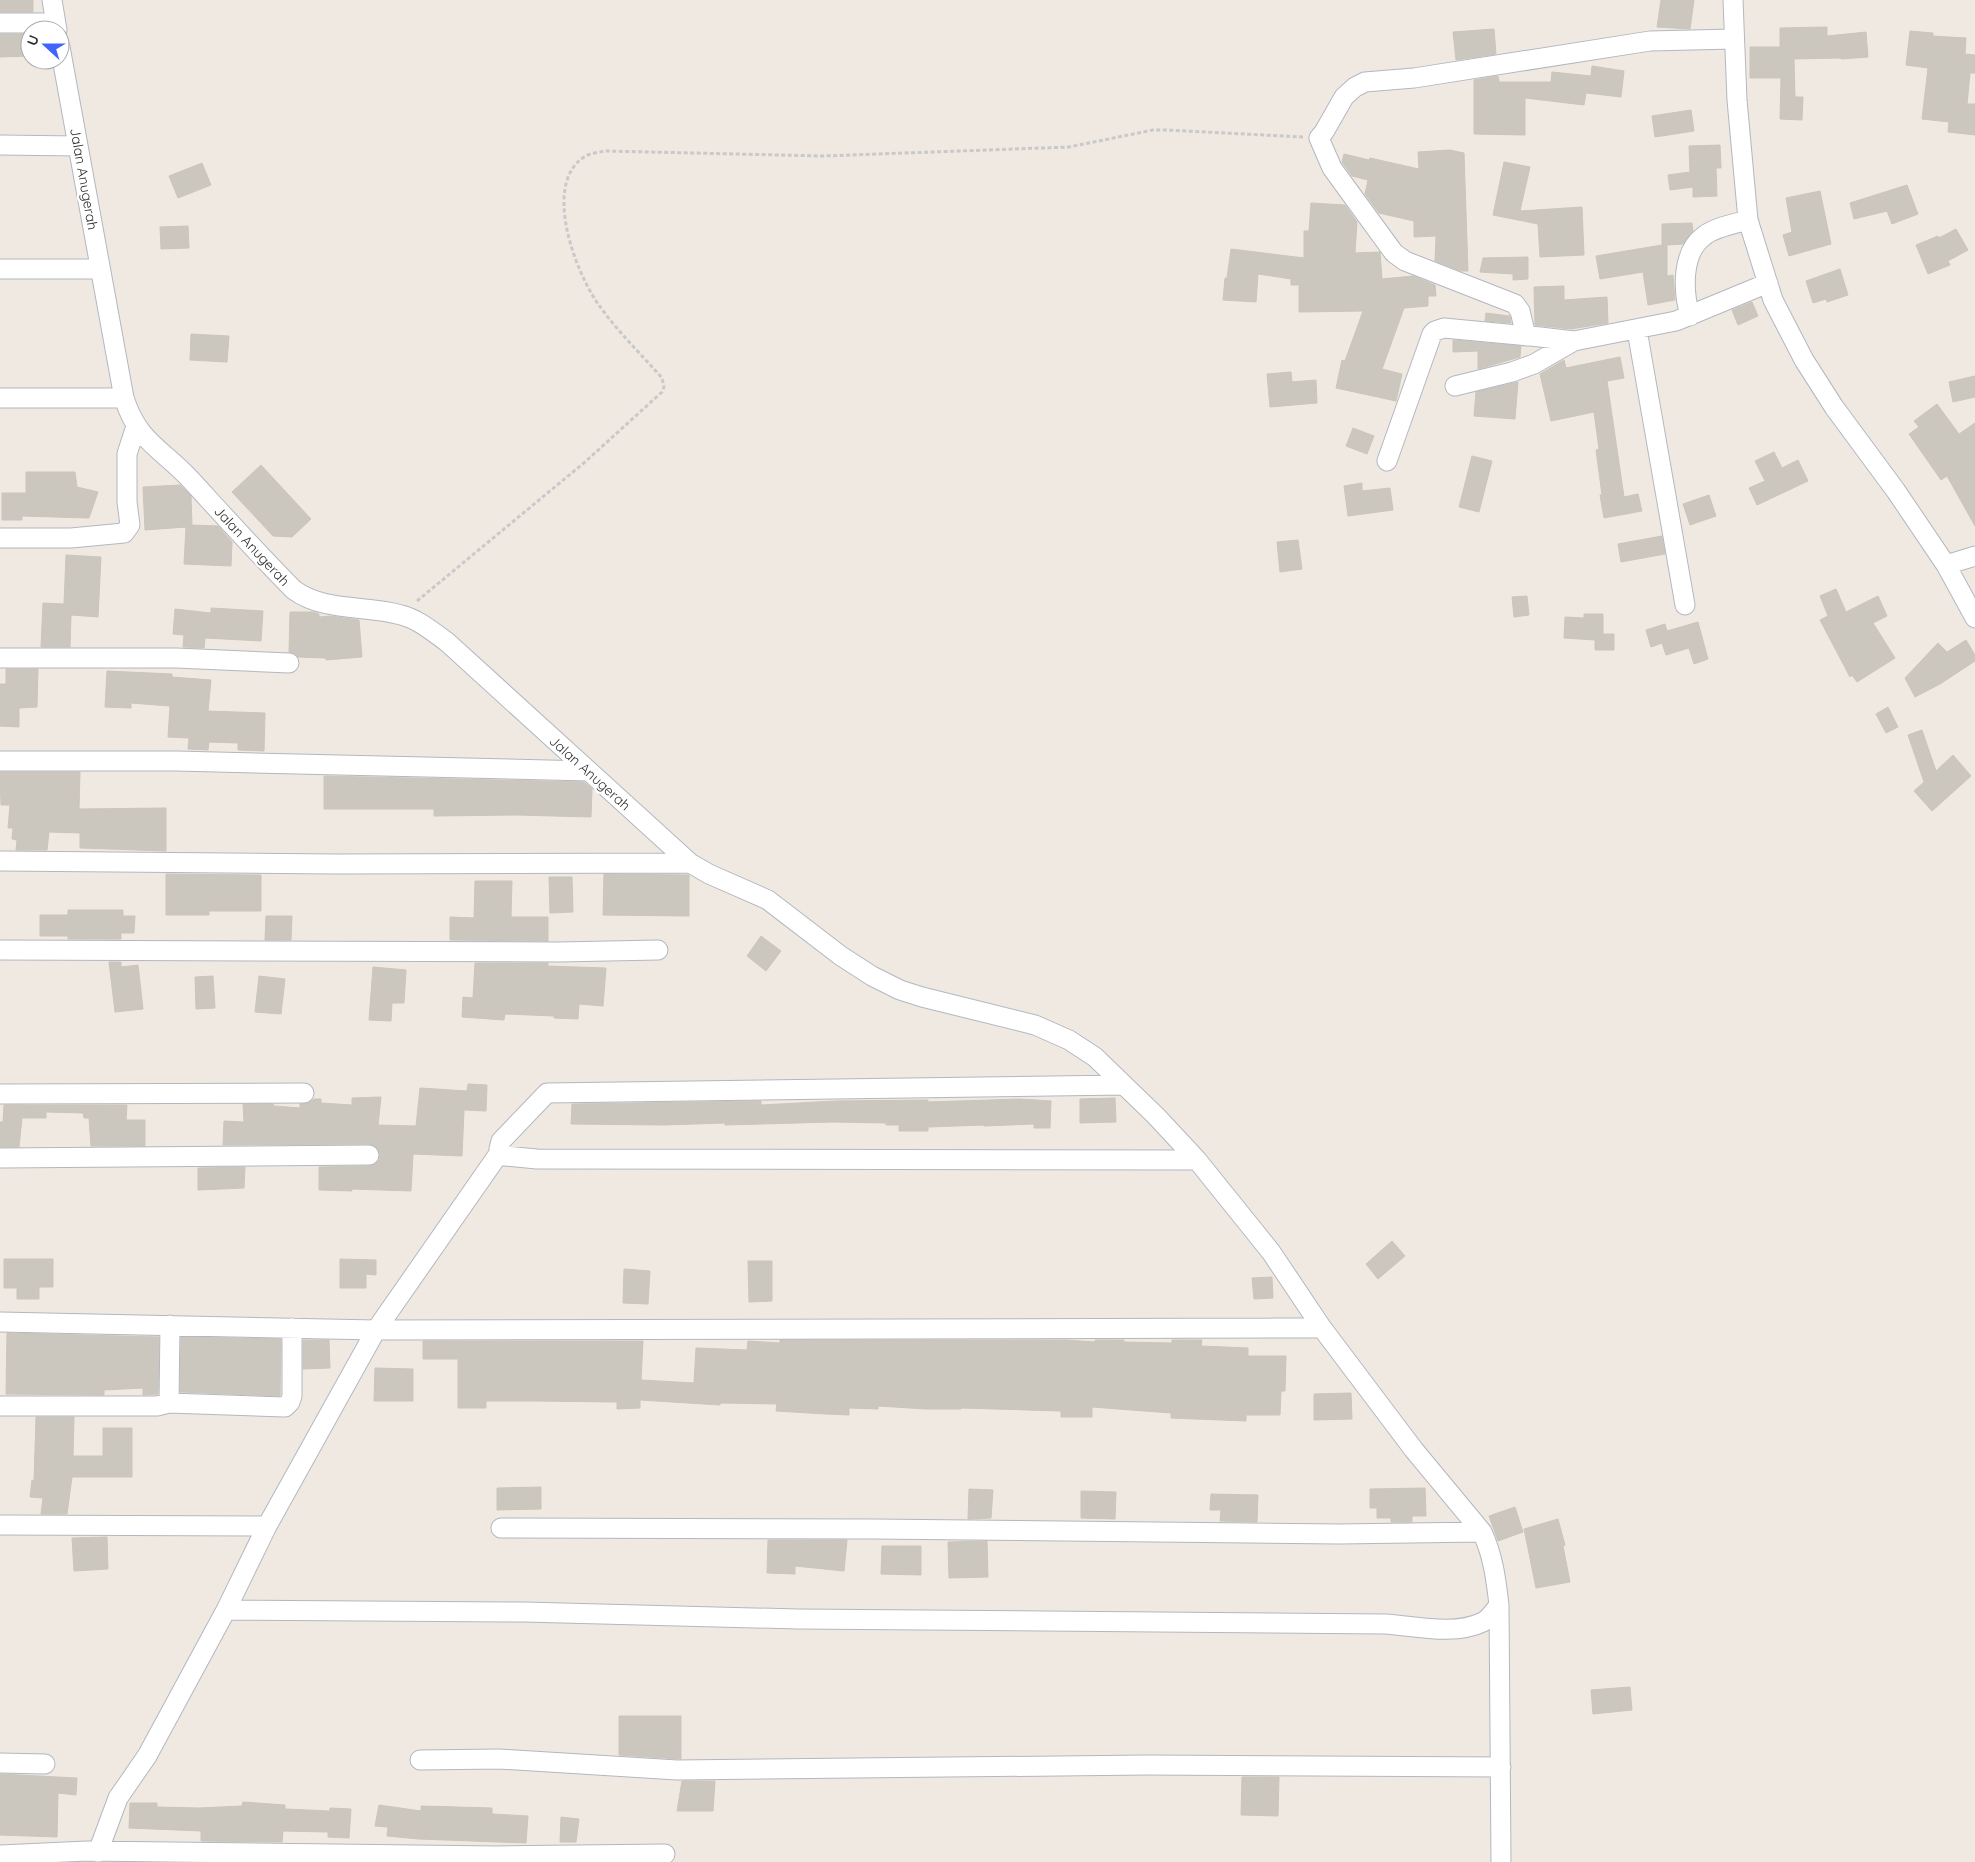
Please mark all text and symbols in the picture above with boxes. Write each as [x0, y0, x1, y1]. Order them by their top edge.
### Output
north arrow [20, 20, 70, 70]
text: U [23, 33, 43, 48]
street label: Jalan Anugerah [66, 127, 102, 231]
street label: Jalan Anugerah [210, 502, 294, 590]
street label: Jalan Anugerah [546, 732, 634, 814]

